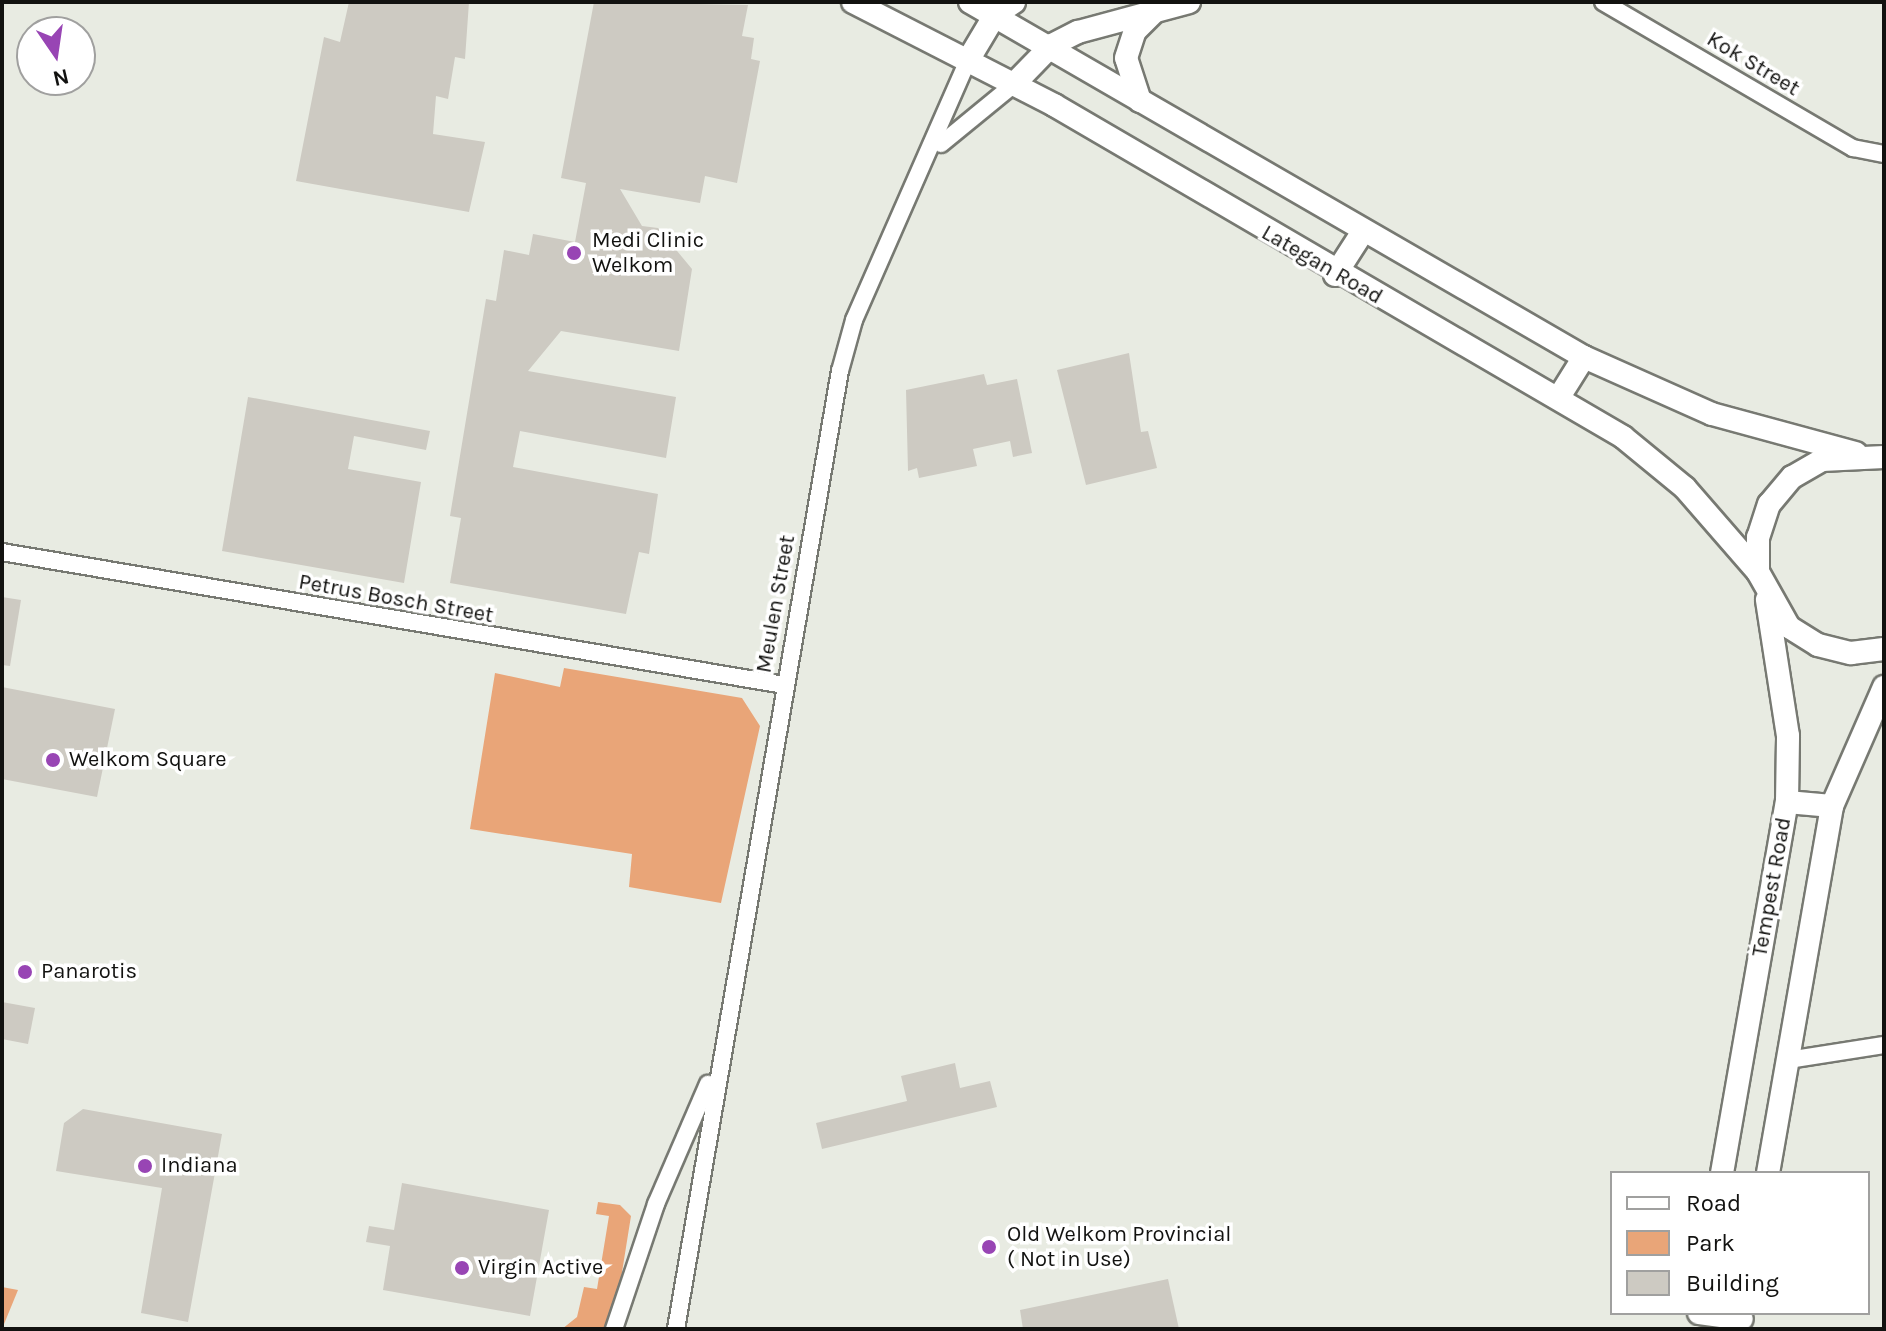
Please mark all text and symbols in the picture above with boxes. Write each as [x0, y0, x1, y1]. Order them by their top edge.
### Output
north arrow [16, 16, 96, 96]
street label: Kok Street [1702, 26, 1804, 102]
text: N [50, 63, 72, 92]
street label: Lategan Road [1257, 220, 1387, 310]
place label: Medi Clinic Welkom [592, 227, 704, 278]
marker: Medi Clinic Welkom [563, 242, 585, 264]
street label: Meulen Street [751, 533, 801, 675]
street label: Petrus Bosch Street [297, 569, 495, 629]
place label: Welkom Square [69, 747, 226, 773]
marker: Welkom Square [44, 751, 62, 769]
street label: Tempest Road [1747, 815, 1797, 959]
place label: Panarotis [41, 959, 137, 985]
marker: Panarotis [16, 963, 34, 981]
place label: Indiana [161, 1153, 238, 1179]
marker: Indiana [136, 1157, 154, 1175]
legend [1610, 1171, 1870, 1315]
text: Road [1686, 1189, 1741, 1217]
place label: Old Welkom Provincial ( Not in Use) [1007, 1221, 1231, 1272]
text: Park [1686, 1229, 1735, 1257]
marker: Old Welkom Provincial ( Not in Use) [978, 1236, 1000, 1258]
place label: Virgin Active [478, 1255, 603, 1281]
marker: Virgin Active [453, 1259, 471, 1277]
text: Building [1686, 1269, 1779, 1297]

